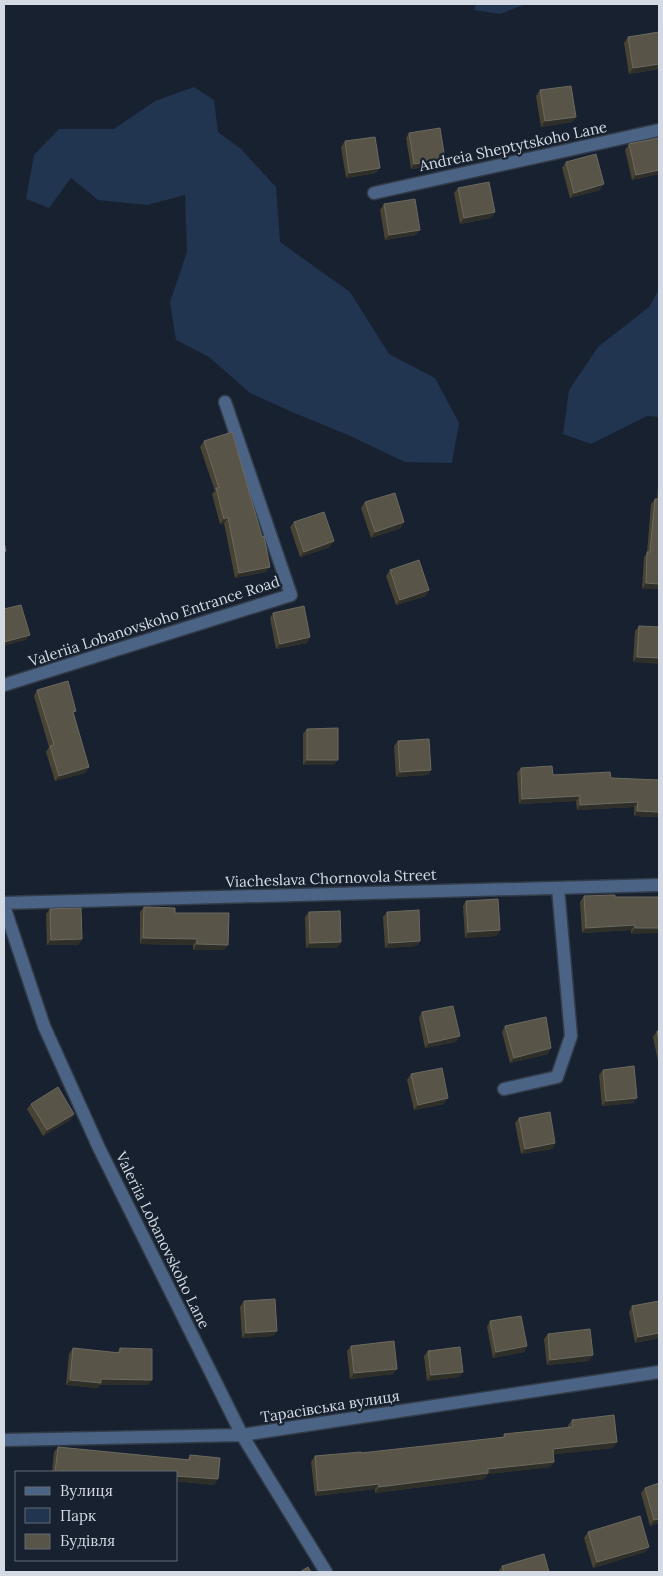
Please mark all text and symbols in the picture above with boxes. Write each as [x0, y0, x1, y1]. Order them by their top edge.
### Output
street label: Andreia Sheptytskoho Lane [416, 117, 609, 175]
street label: Valeriia Lobanovskoho Entrance Road [25, 571, 282, 671]
street label: Viacheslava Chornovola Street [224, 865, 437, 891]
street label: Valeriia Lobanovskoho Lane [111, 1147, 214, 1332]
street label: Тарасівська вулиця [259, 1386, 401, 1426]
legend [15, 1471, 178, 1561]
text: Вулиця [60, 1481, 113, 1500]
text: Парк [60, 1506, 96, 1525]
text: Будівля [60, 1531, 115, 1550]

